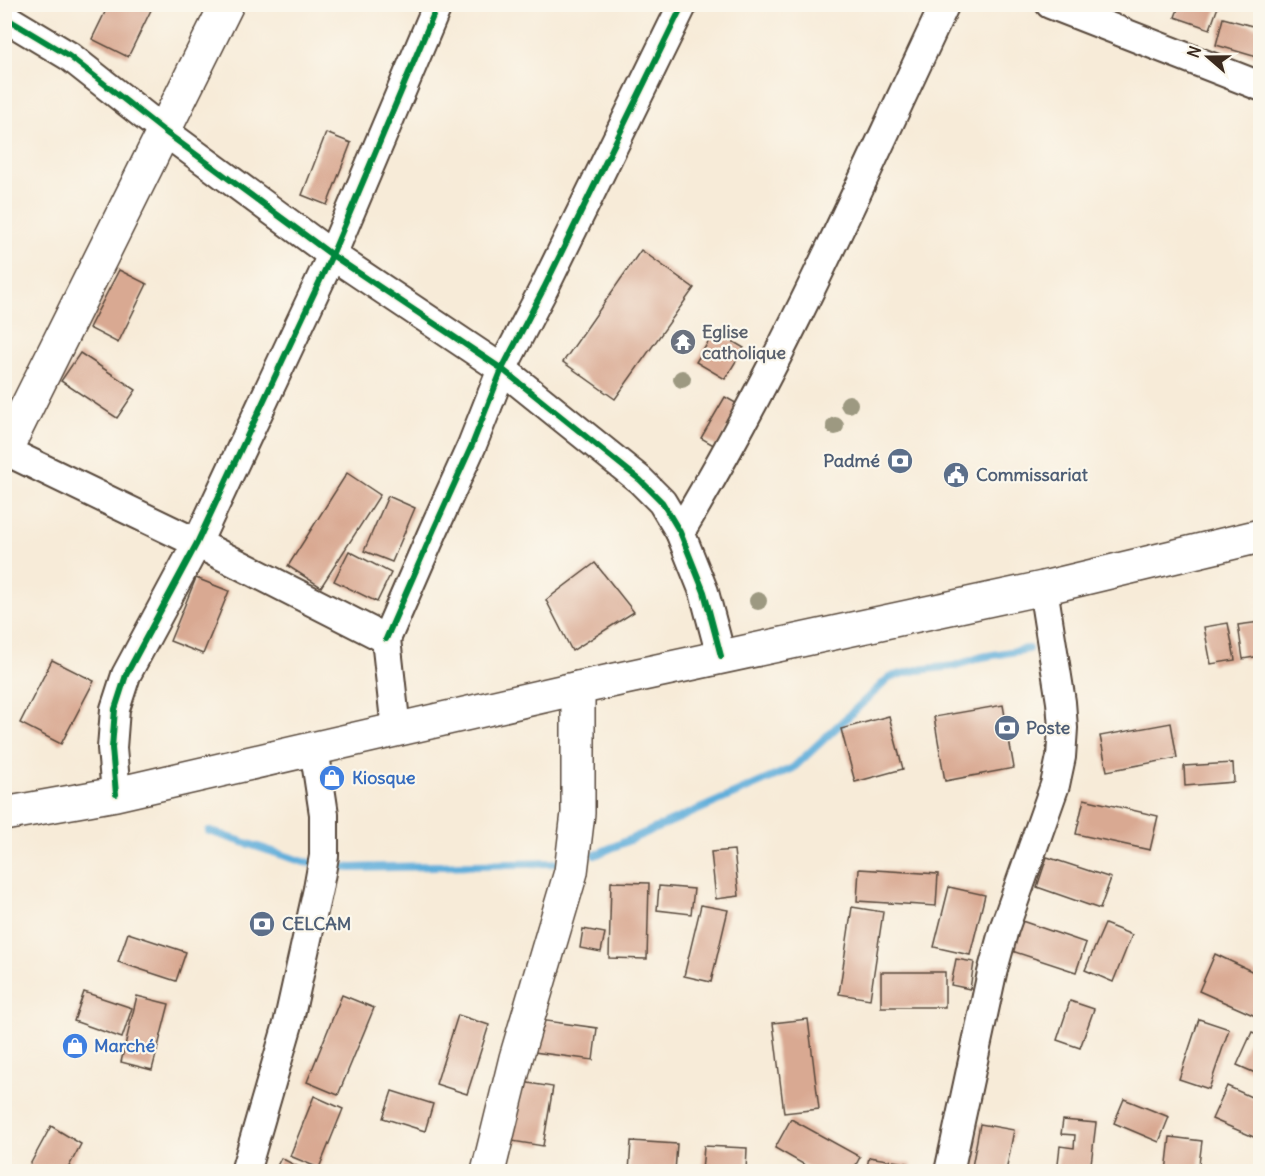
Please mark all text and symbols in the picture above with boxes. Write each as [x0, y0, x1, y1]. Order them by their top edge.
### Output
north arrow [1178, 27, 1238, 87]
text: N [1183, 43, 1205, 60]
place label: Eglise catholique [702, 320, 786, 364]
temple icon: Eglise catholique [668, 327, 698, 357]
bank icon: Padmé [885, 446, 915, 476]
place label: Padmé [823, 449, 880, 472]
public building icon: Commissariat [941, 460, 971, 490]
place label: Commissariat [976, 463, 1089, 486]
bank icon: Poste [992, 713, 1022, 743]
place label: Poste [1026, 716, 1071, 739]
shop icon: Kiosque [317, 763, 347, 793]
place label: Kiosque [352, 766, 416, 789]
bank icon: CELCAM [247, 909, 277, 939]
place label: CELCAM [282, 912, 351, 935]
shop icon: Marché [60, 1031, 90, 1061]
place label: Marché [94, 1034, 155, 1057]

